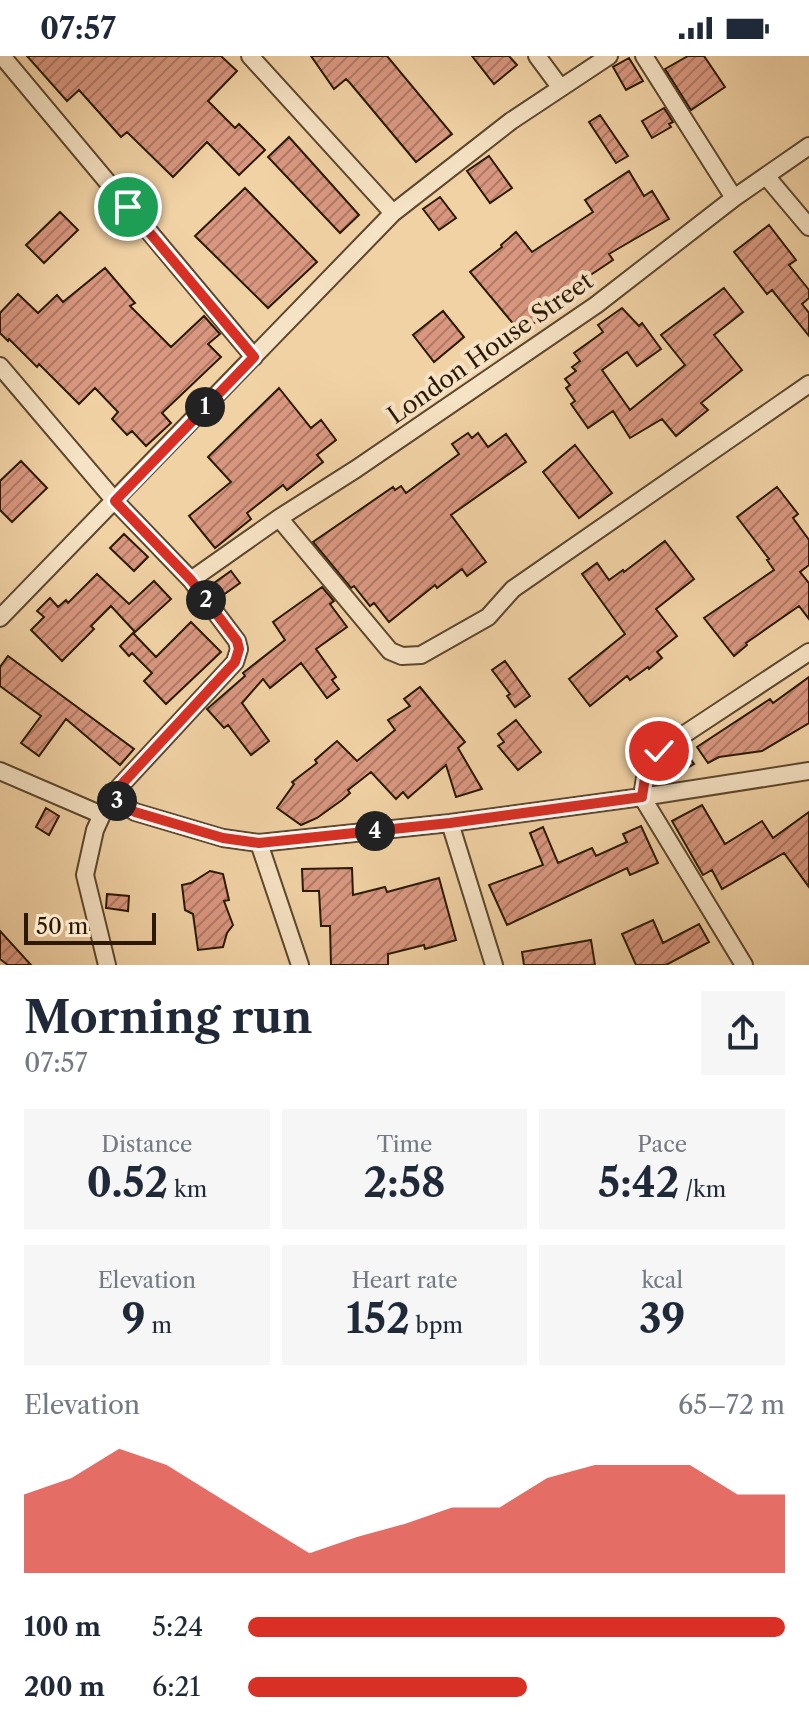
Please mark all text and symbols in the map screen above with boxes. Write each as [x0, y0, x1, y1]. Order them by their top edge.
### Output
text: 07:57 [40, 10, 116, 47]
pin [94, 173, 162, 241]
icon: arrive [106, 185, 150, 229]
street label: London House Street [382, 266, 599, 430]
pin: 1 [185, 387, 225, 427]
text: 1 [200, 393, 210, 420]
pin: 2 [186, 580, 226, 620]
text: 2 [200, 586, 213, 613]
pin [625, 717, 693, 785]
icon: check [637, 729, 681, 773]
pin: 3 [97, 781, 137, 821]
text: 3 [111, 787, 123, 814]
pin: 4 [355, 811, 395, 851]
text: 4 [368, 817, 382, 844]
scale bar [24, 909, 156, 945]
text: 50 m [36, 913, 88, 940]
text: Morning run [24, 990, 313, 1044]
button: share [701, 991, 785, 1075]
text: 07:57 [24, 1047, 88, 1079]
text: Distance [101, 1131, 192, 1158]
text: Time [377, 1131, 432, 1158]
text: Pace [637, 1131, 687, 1158]
text: 0.52 [86, 1158, 168, 1207]
text: 2:58 [363, 1158, 446, 1207]
text: 5:42 [598, 1158, 679, 1207]
text: km [168, 1176, 207, 1203]
text: /km [679, 1176, 726, 1203]
text: Elevation [98, 1267, 196, 1294]
text: Heart rate [351, 1267, 458, 1294]
text: kcal [641, 1267, 683, 1294]
text: 9 [122, 1294, 146, 1343]
text: 152 [346, 1294, 410, 1343]
text: 39 [639, 1294, 685, 1343]
text: m [146, 1312, 172, 1339]
text: bpm [410, 1312, 463, 1339]
text: Elevation [24, 1389, 140, 1421]
text: 65–72 m [678, 1389, 785, 1421]
text: 100 m [24, 1611, 101, 1643]
text: 5:24 [152, 1611, 203, 1643]
text: 200 m [24, 1671, 105, 1703]
text: 6:21 [152, 1671, 200, 1703]

